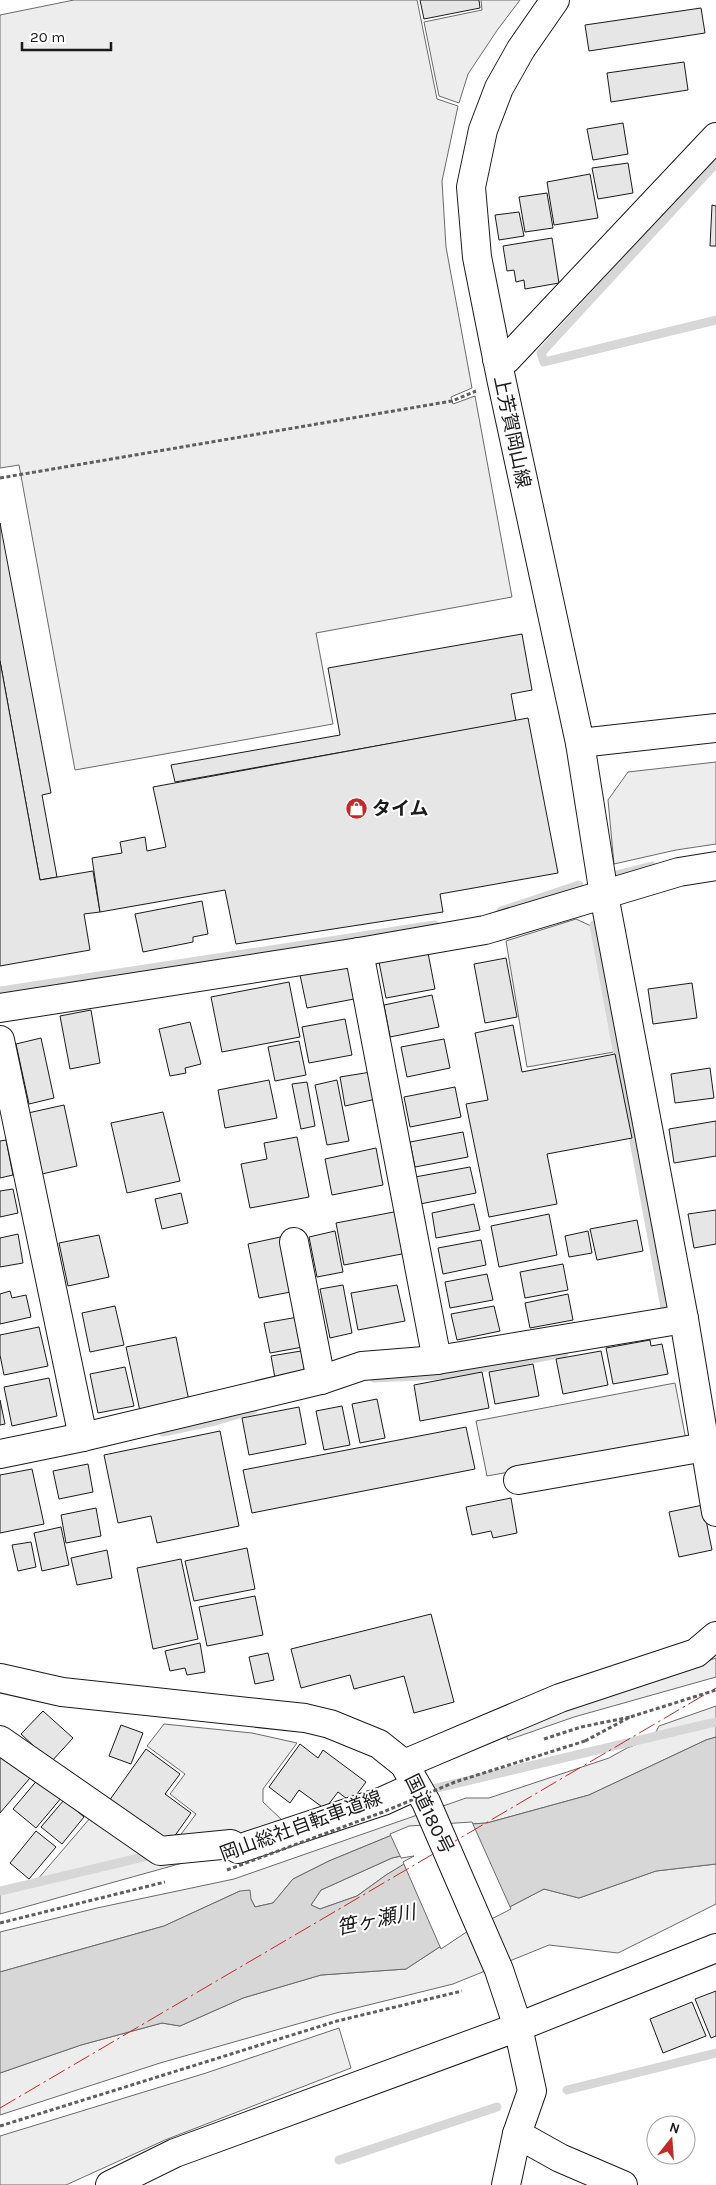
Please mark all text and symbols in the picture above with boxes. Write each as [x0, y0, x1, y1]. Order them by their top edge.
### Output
scale bar [22, 20, 111, 52]
text: 20 m [30, 28, 65, 46]
street label: 上芳賀岡山線 [489, 374, 535, 490]
shop icon: タイム [344, 797, 368, 821]
place label: タイム [372, 798, 429, 820]
street label: 国道180号 [400, 1770, 458, 1858]
street label: 岡山総社自転車道線 [217, 1786, 385, 1866]
water label: 笹ヶ瀬川 [334, 1900, 419, 1940]
north arrow [646, 2115, 696, 2165]
text: N [667, 2118, 682, 2138]

